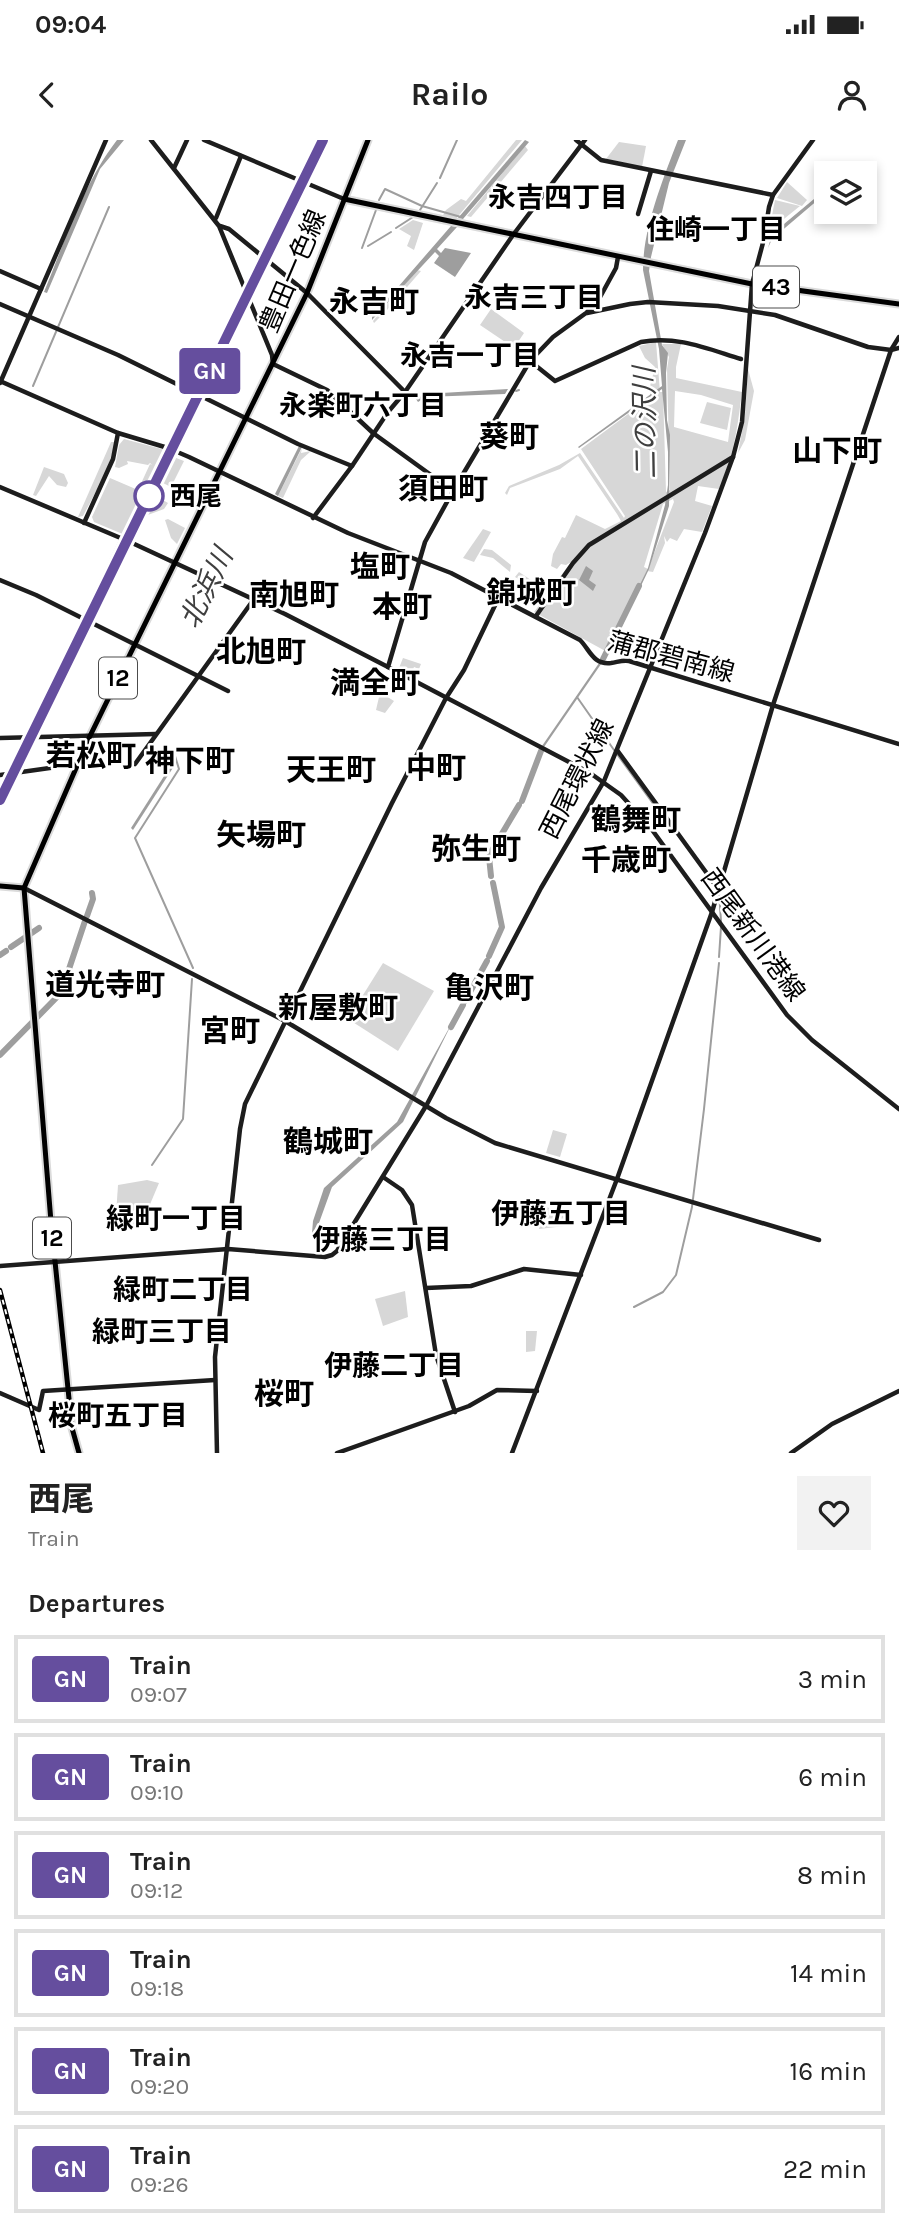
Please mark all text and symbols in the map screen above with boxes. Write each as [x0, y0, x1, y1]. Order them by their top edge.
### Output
text: 09:04 [35, 9, 106, 40]
icon: back [28, 76, 66, 114]
text: Railo [411, 76, 488, 113]
icon: person [833, 76, 871, 114]
map controls [814, 161, 877, 224]
button: layers [814, 161, 877, 224]
district label: 永吉四丁目 [488, 181, 628, 214]
street label: 豊田一色線 [253, 205, 333, 337]
district label: 住崎一丁目 [646, 213, 786, 246]
road number: 43 [753, 267, 799, 308]
district label: 永吉三丁目 [464, 281, 604, 314]
district label: 永吉町 [329, 284, 419, 320]
district label: 永吉一丁目 [400, 339, 540, 372]
line badge: GN [178, 348, 242, 394]
text: GN [193, 357, 227, 385]
water label: 二の沢川 [627, 364, 662, 479]
district label: 永楽町六丁目 [279, 389, 447, 422]
district label: 葵町 [479, 419, 539, 455]
district label: 山下町 [792, 433, 882, 469]
district label: 須田町 [398, 471, 488, 507]
marker: 西尾 [134, 481, 164, 511]
place label: 西尾 [170, 481, 222, 512]
water label: 北浜川 [173, 540, 241, 633]
district label: 塩町 [350, 549, 410, 585]
district label: 錦城町 [486, 575, 576, 611]
district label: 南旭町 [249, 577, 339, 613]
district label: 本町 [372, 589, 432, 625]
street label: 蒲郡碧南線 [604, 625, 738, 689]
district label: 北旭町 [216, 634, 306, 670]
road number: 12 [99, 658, 137, 698]
district label: 満全町 [330, 665, 420, 701]
street label: 西尾環状線 [534, 714, 620, 844]
district label: 若松町 [46, 738, 136, 774]
district label: 神下町 [145, 743, 235, 779]
district label: 中町 [406, 750, 466, 786]
district label: 天王町 [286, 752, 376, 788]
district label: 鶴舞町 [591, 802, 681, 838]
district label: 矢場町 [216, 817, 306, 853]
district label: 弥生町 [431, 831, 521, 867]
district label: 千歳町 [581, 842, 671, 878]
street label: 西尾新川港線 [695, 863, 811, 1007]
district label: 道光寺町 [45, 967, 165, 1003]
district label: 亀沢町 [444, 970, 534, 1006]
district label: 新屋敷町 [278, 990, 398, 1026]
district label: 宮町 [200, 1013, 260, 1049]
district label: 鶴城町 [283, 1124, 373, 1160]
district label: 伊藤五丁目 [491, 1197, 631, 1230]
district label: 緑町一丁目 [106, 1202, 246, 1235]
road number: 12 [33, 1218, 71, 1258]
district label: 伊藤三丁目 [312, 1223, 452, 1256]
district label: 緑町二丁目 [113, 1273, 253, 1306]
district label: 緑町三丁目 [92, 1315, 232, 1348]
district label: 伊藤二丁目 [324, 1349, 464, 1382]
district label: 桜町 [254, 1376, 314, 1412]
district label: 桜町五丁目 [48, 1399, 188, 1432]
button: heart [797, 1476, 871, 1550]
text: 西尾 [28, 1480, 94, 1518]
text: Train [28, 1525, 80, 1552]
text: Departures [28, 1588, 165, 1619]
text: Train [130, 1650, 192, 1681]
text: 3 min [798, 1664, 867, 1695]
text: GN [54, 1665, 87, 1693]
text: 09:07 [130, 1681, 187, 1708]
text: Train [130, 1748, 192, 1779]
text: 6 min [798, 1762, 867, 1793]
text: GN [54, 1763, 87, 1791]
text: 09:10 [130, 1779, 184, 1806]
text: Train [130, 1846, 192, 1877]
text: 8 min [797, 1860, 867, 1891]
text: GN [54, 1861, 87, 1889]
text: 09:12 [130, 1877, 183, 1904]
text: Train [130, 1944, 192, 1975]
text: 14 min [790, 1958, 867, 1989]
text: GN [54, 1959, 87, 1987]
text: 09:18 [130, 1975, 184, 2002]
text: Train [130, 2042, 192, 2073]
text: 16 min [790, 2056, 867, 2087]
text: GN [54, 2057, 87, 2085]
text: 09:20 [130, 2073, 189, 2100]
text: Train [130, 2140, 192, 2171]
text: 22 min [783, 2154, 867, 2185]
text: GN [54, 2155, 87, 2183]
text: 09:26 [130, 2171, 189, 2198]

